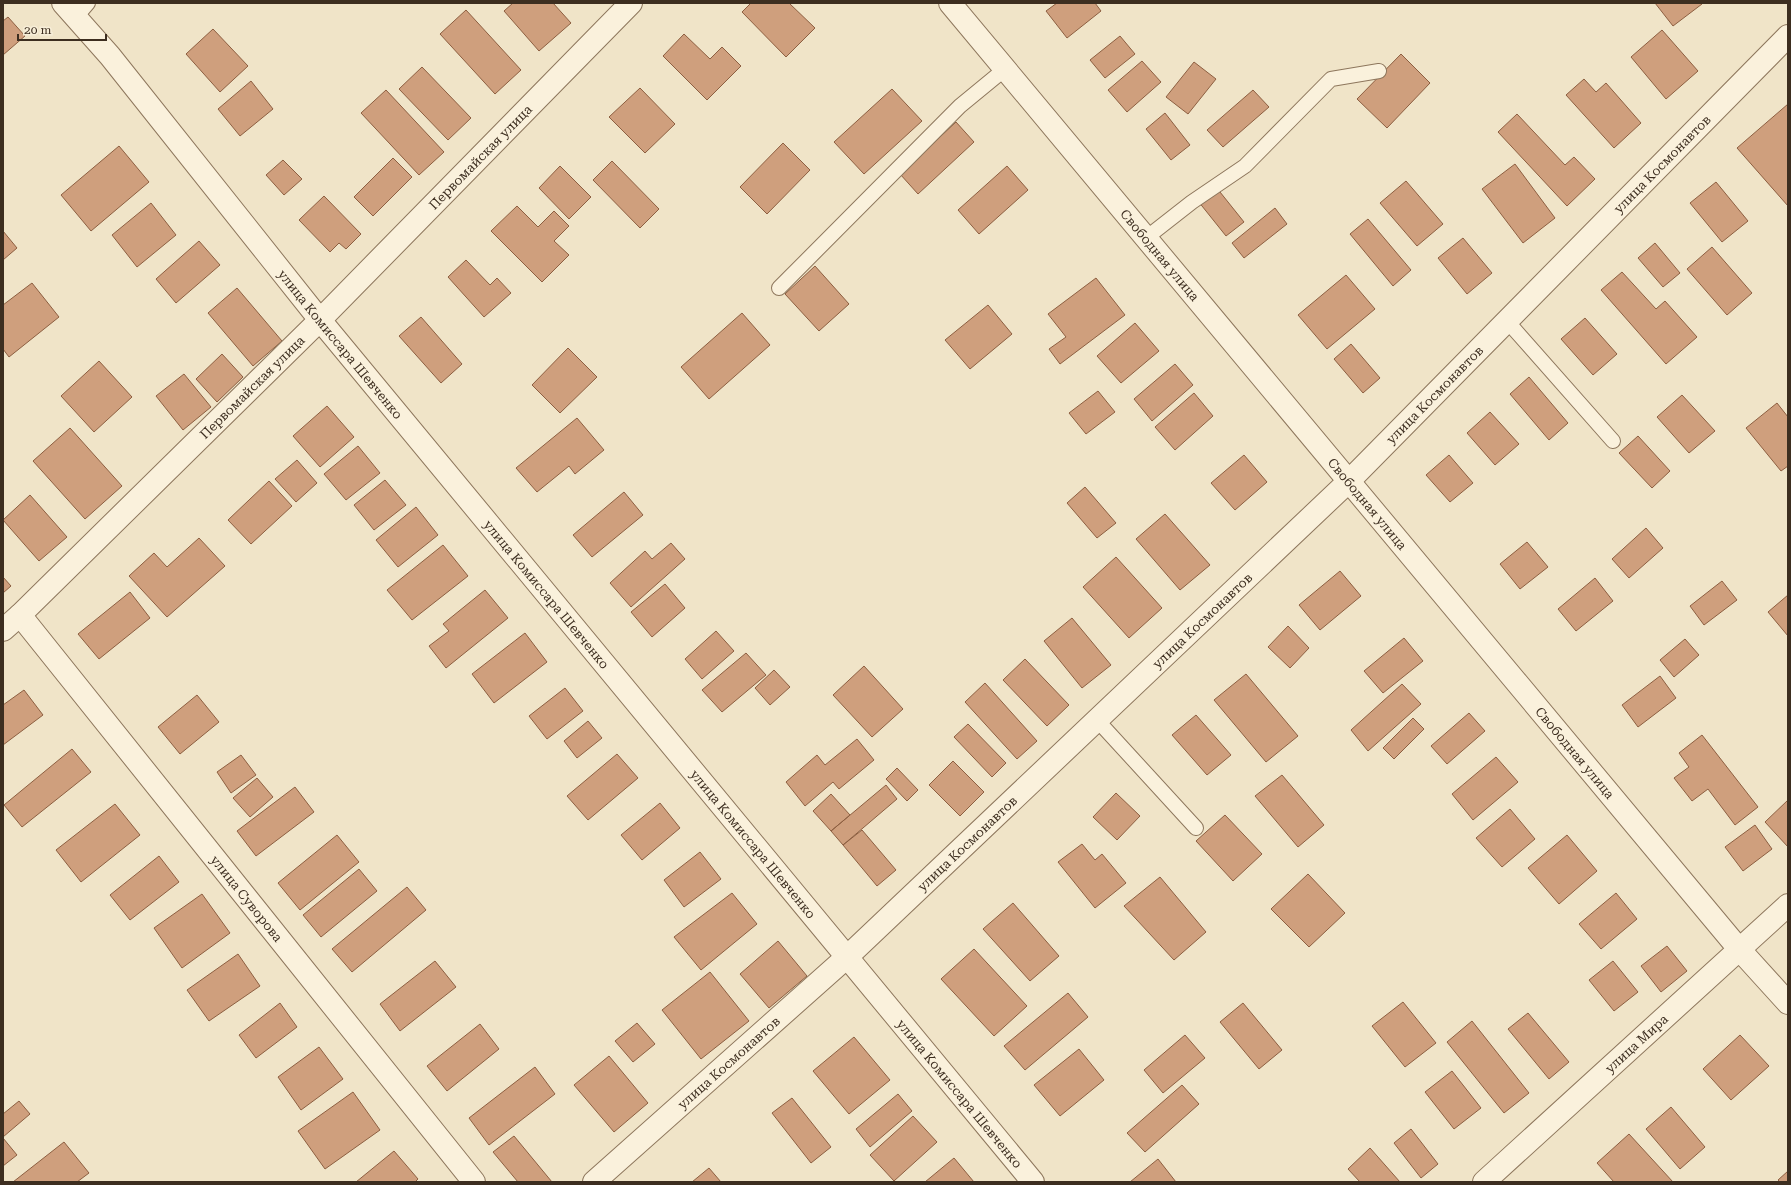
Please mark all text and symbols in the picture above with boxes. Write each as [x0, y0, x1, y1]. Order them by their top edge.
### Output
scale bar [18, 16, 106, 42]
text: 20 m [24, 23, 51, 37]
street label: Первомайская улица [426, 101, 535, 212]
street label: улица Космонавтов [1610, 112, 1714, 216]
street label: Свободная улица [1118, 206, 1203, 304]
street label: улица Комиссара Шевченко [275, 267, 406, 422]
street label: Первомайская улица [197, 332, 307, 442]
street label: улица Космонавтов [1383, 342, 1486, 447]
street label: Свободная улица [1325, 455, 1410, 553]
street label: улица Комиссара Шевченко [481, 517, 613, 672]
street label: улица Космонавтов [1149, 570, 1255, 671]
street label: Свободная улица [1533, 704, 1618, 801]
street label: улица Комиссара Шевченко [688, 767, 819, 921]
street label: улица Космонавтов [914, 792, 1020, 894]
street label: улица Суворова [208, 852, 286, 945]
street label: улица Мира [1602, 1011, 1671, 1076]
street label: улица Космонавтов [674, 1013, 783, 1112]
street label: улица Комиссара Шевченко [894, 1016, 1026, 1171]

